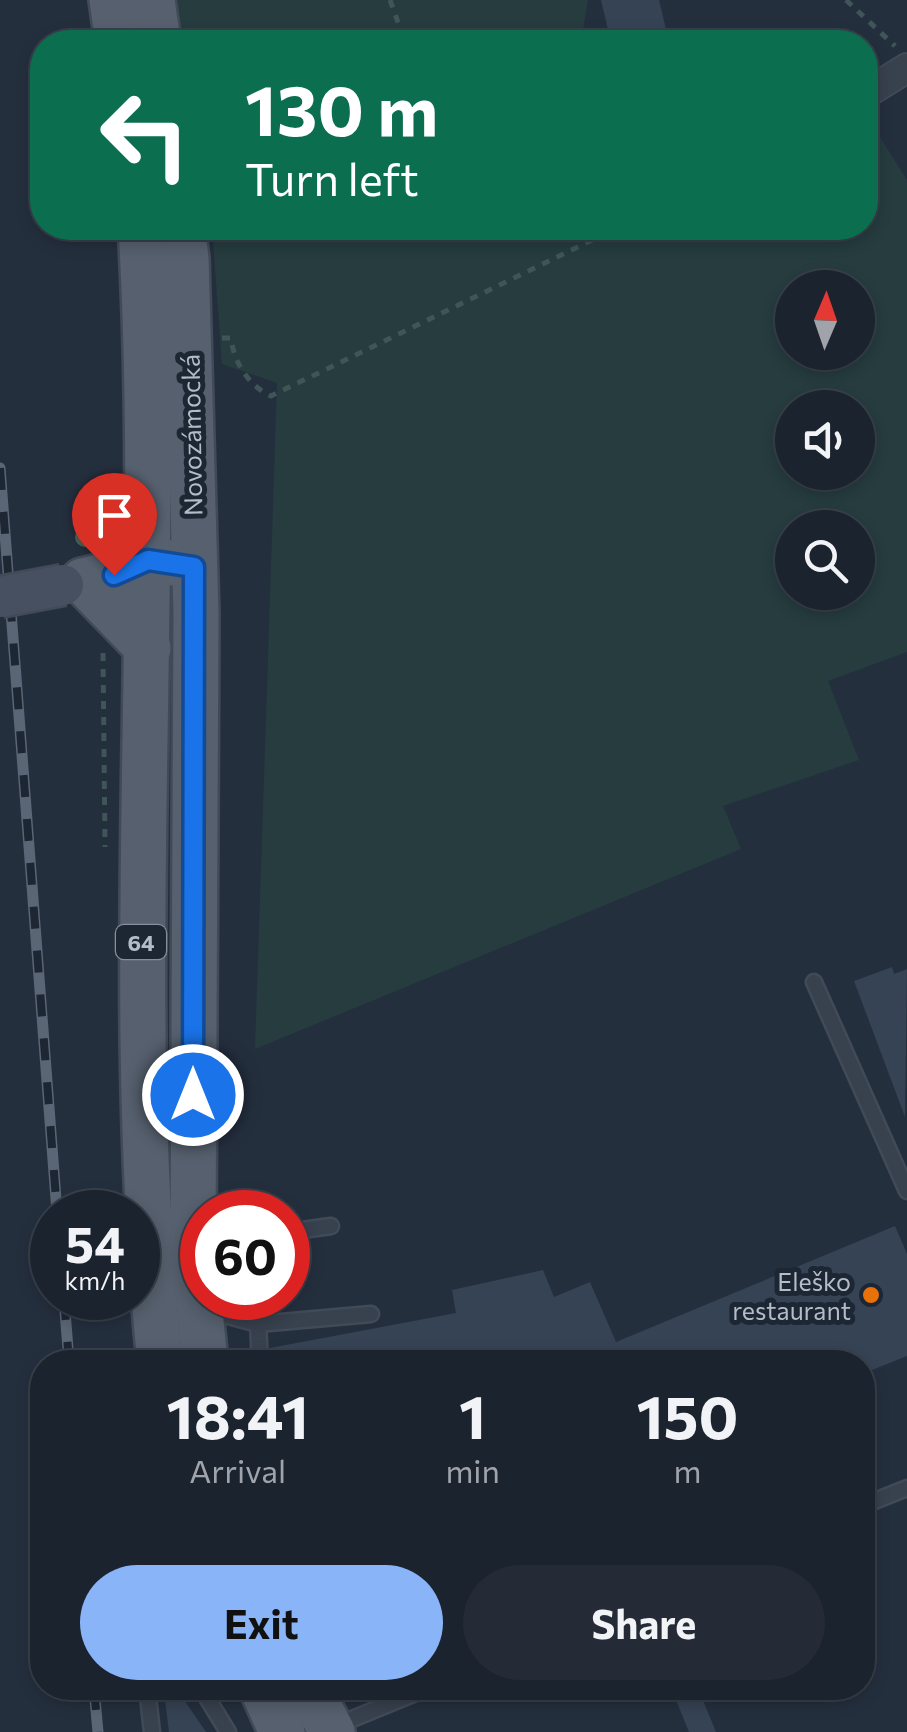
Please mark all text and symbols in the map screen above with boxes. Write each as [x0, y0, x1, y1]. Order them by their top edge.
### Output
text: 130 m [245, 65, 438, 150]
icon: left [80, 70, 210, 200]
text: Turn left [245, 150, 419, 205]
north arrow [775, 270, 875, 370]
map controls [775, 270, 875, 610]
street label: Novozámocká [175, 354, 207, 516]
button: sound [775, 390, 875, 490]
pin [72, 473, 157, 576]
icon: arrive [87, 488, 142, 543]
button: search [775, 510, 875, 610]
road number: 64 [116, 925, 166, 959]
position arrow [141, 1043, 245, 1147]
speed limit sign: 60 [180, 1190, 310, 1320]
text: 54 [65, 1212, 125, 1273]
text: km/h [65, 1265, 125, 1295]
place label: Eleško restaurant [732, 1266, 851, 1325]
marker: Eleško restaurant [860, 1284, 882, 1306]
text: 18:41 [167, 1378, 309, 1451]
text: 1 [459, 1378, 486, 1451]
text: 150 [636, 1378, 738, 1451]
text: Arrival [189, 1450, 286, 1490]
text: min [445, 1450, 500, 1490]
text: m [673, 1450, 701, 1490]
button: Exit [80, 1565, 443, 1680]
button: Share [463, 1565, 825, 1680]

